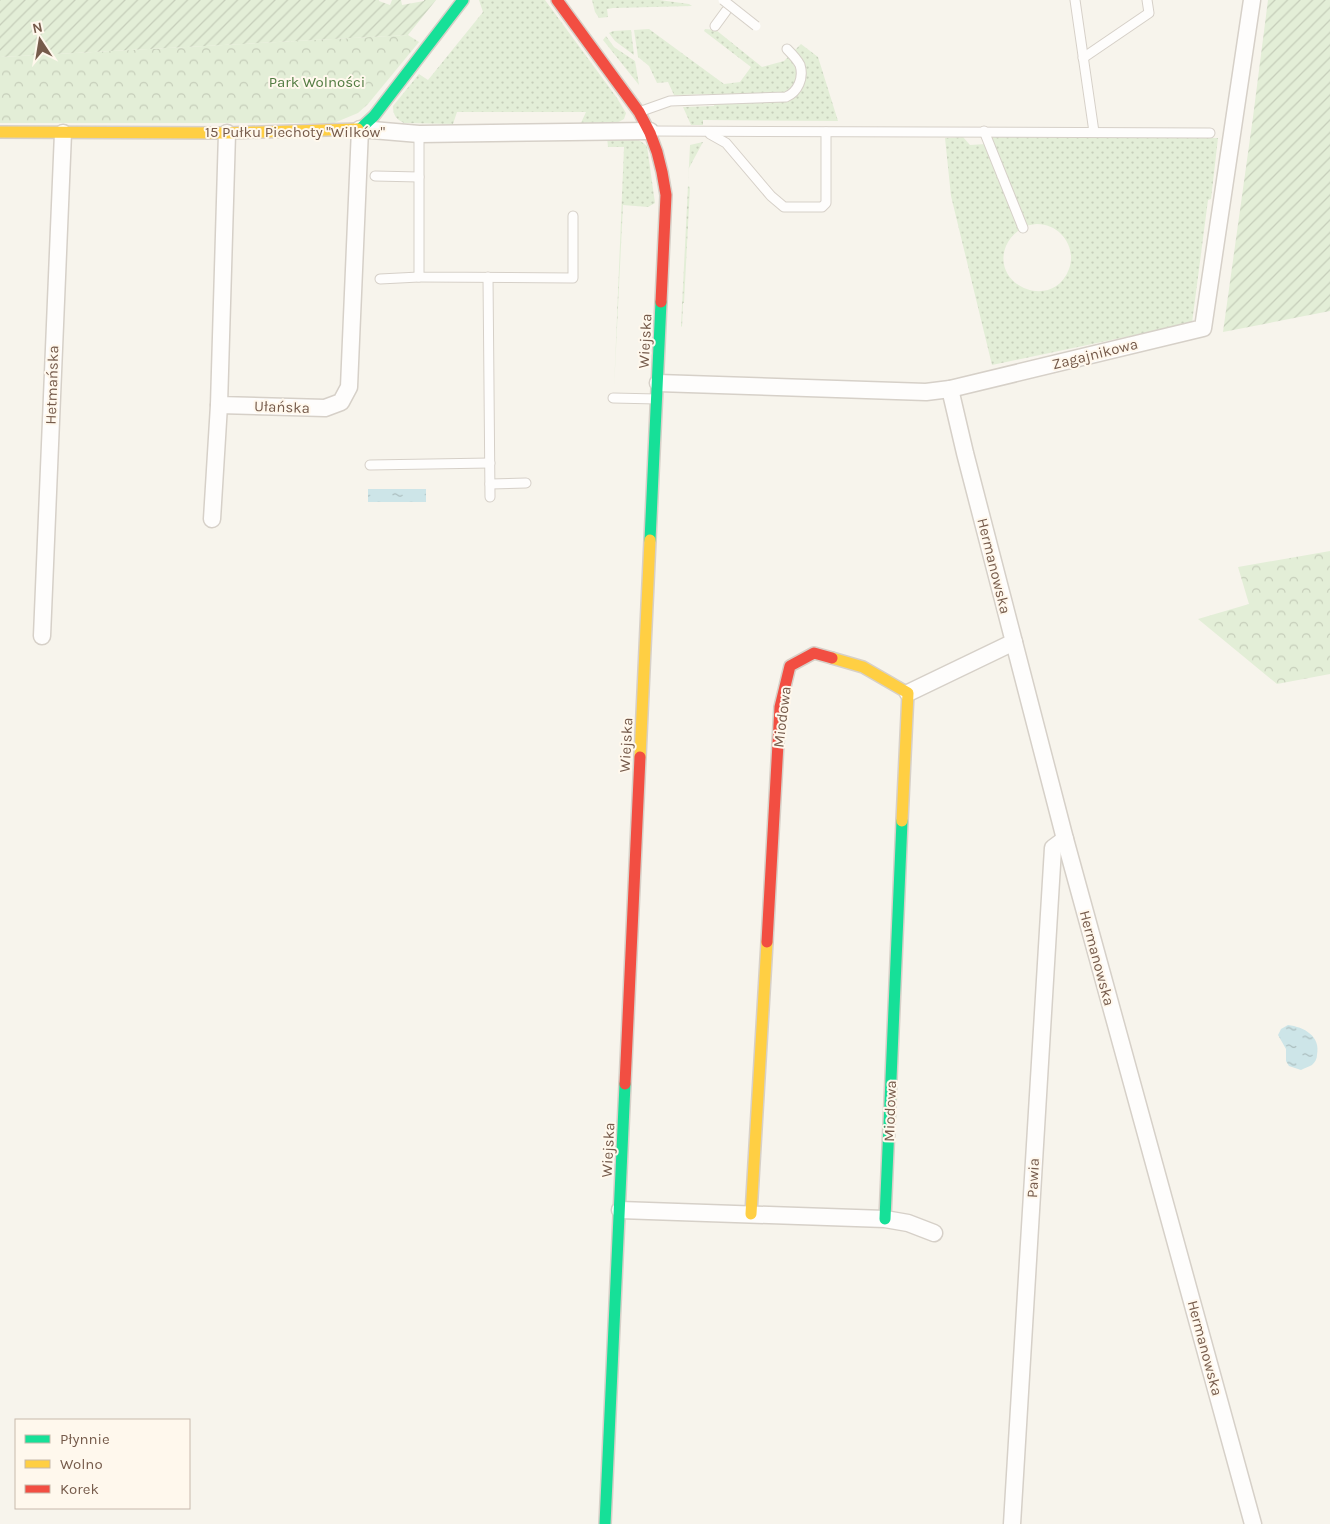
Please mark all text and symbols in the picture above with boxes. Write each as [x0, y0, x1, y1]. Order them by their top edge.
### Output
north arrow [15, 15, 65, 65]
text: N [31, 18, 44, 37]
park label: Park Wolności [269, 73, 365, 91]
street label: 15 Pułku Piechoty "Wilków" [205, 123, 385, 141]
street label: Wiejska [635, 313, 655, 369]
street label: Zagajnikowa [1050, 335, 1140, 373]
street label: Hetmańska [42, 345, 62, 425]
street label: Ułańska [254, 397, 310, 417]
street label: Hermanowska [973, 516, 1015, 616]
street label: Miodowa [769, 685, 795, 749]
street label: Wiejska [616, 717, 636, 773]
street label: Hermanowska [1076, 908, 1118, 1008]
street label: Miodowa [880, 1080, 900, 1142]
street label: Wiejska [598, 1122, 618, 1178]
street label: Pawia [1023, 1157, 1043, 1199]
street label: Hermanowska [1184, 1298, 1226, 1398]
legend [15, 1419, 190, 1509]
text: Płynnie [60, 1430, 110, 1448]
text: Wolno [60, 1455, 103, 1473]
text: Korek [60, 1480, 99, 1498]

